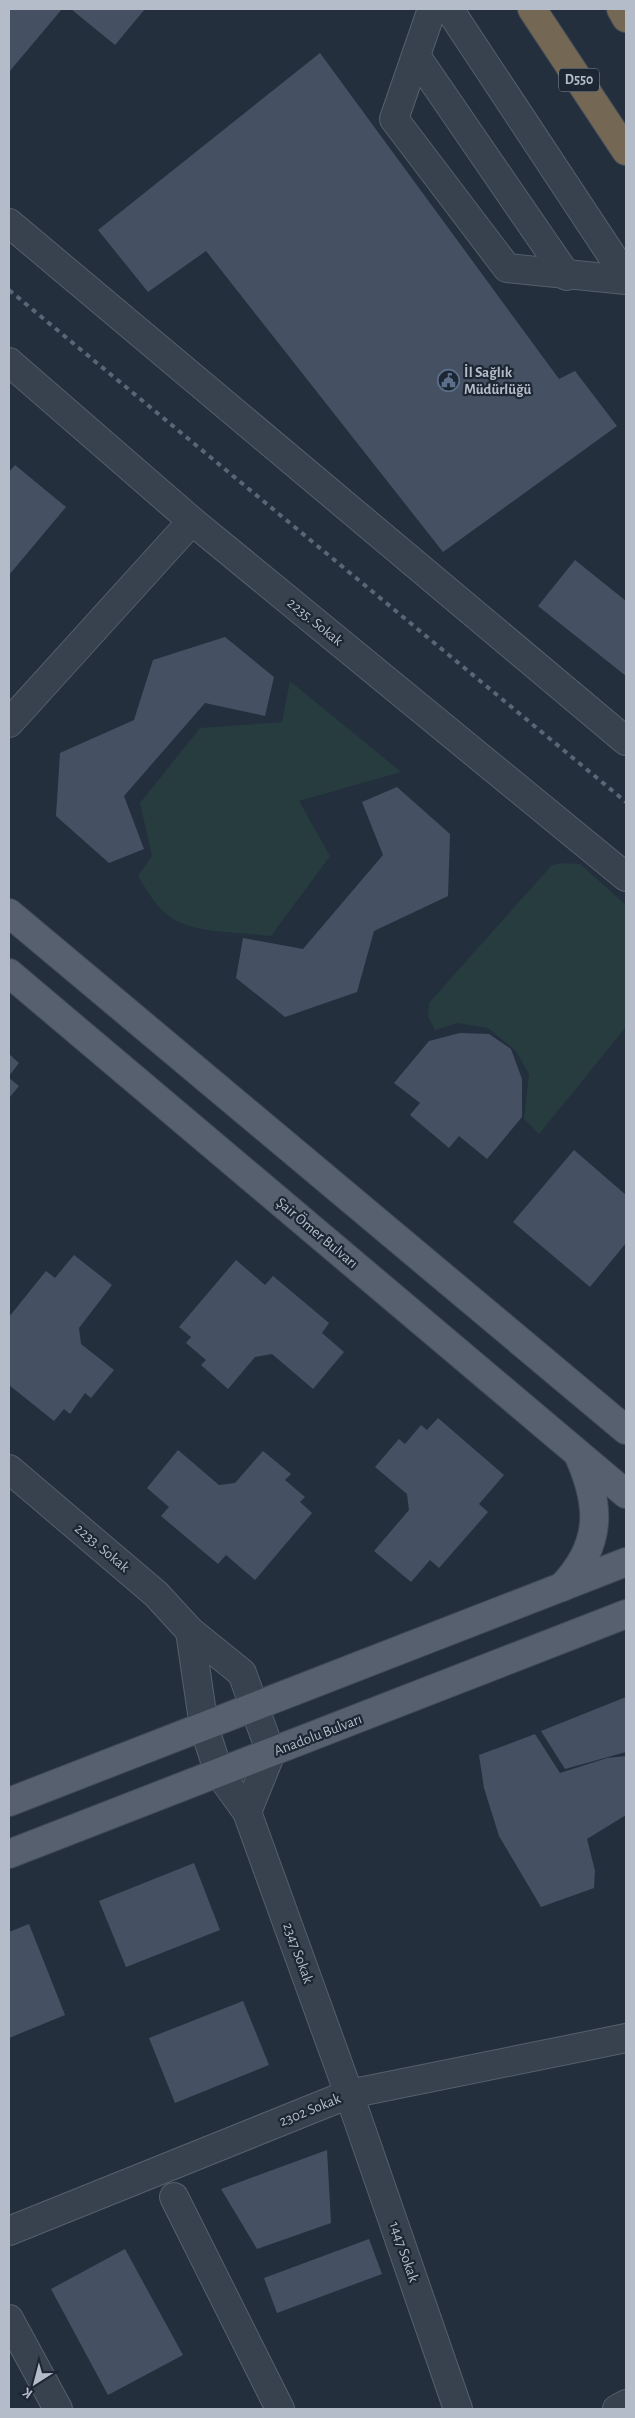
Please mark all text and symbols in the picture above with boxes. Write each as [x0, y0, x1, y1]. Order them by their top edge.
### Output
road number: D550 [559, 68, 599, 92]
place label: İl Sağlık Müdürlüğü [464, 364, 532, 397]
public building icon: İl Sağlık Müdürlüğü [436, 369, 460, 393]
street label: 2235. Sokak [284, 595, 346, 649]
street label: Şair Ömer Bulvarı [273, 1193, 362, 1271]
street label: 2233. Sokak [72, 1521, 132, 1575]
street label: Anadolu Bulvarı [272, 1711, 364, 1759]
street label: 2347 Sokak [280, 1921, 316, 1986]
street label: 2302 Sokak [277, 2091, 343, 2129]
street label: 1447 Sokak [387, 2220, 421, 2284]
north arrow [10, 2358, 60, 2408]
text: K [20, 2384, 35, 2401]

